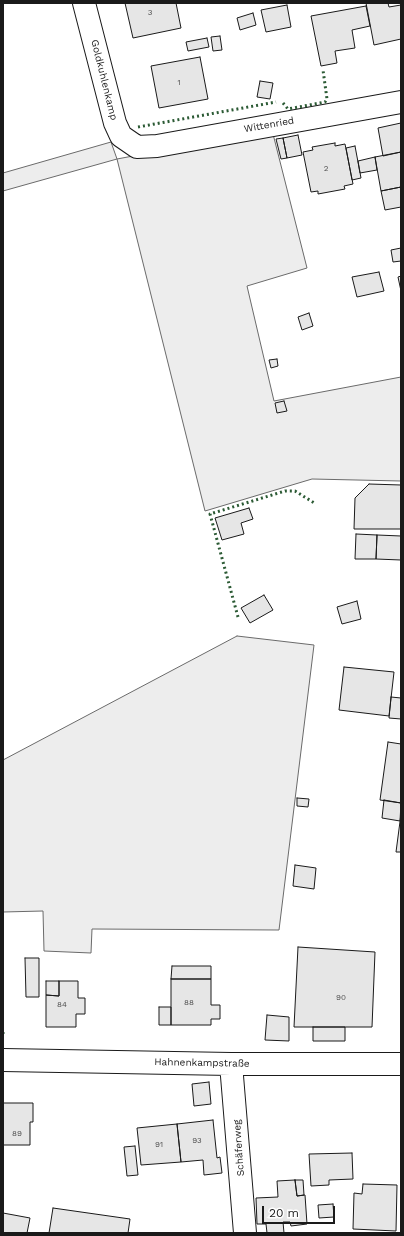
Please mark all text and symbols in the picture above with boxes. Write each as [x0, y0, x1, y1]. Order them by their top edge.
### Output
house number: 3 [148, 8, 152, 18]
street label: Goldkuhlenkamp [88, 38, 120, 122]
house number: 1 [177, 78, 181, 88]
street label: Wittenried [243, 115, 295, 135]
house number: 2 [324, 164, 328, 174]
house number: 90 [336, 993, 346, 1003]
house number: 88 [184, 998, 194, 1008]
house number: 84 [57, 1000, 67, 1010]
street label: Hahnenkampstraße [154, 1056, 250, 1070]
street label: Schäferweg [231, 1119, 247, 1177]
house number: 89 [12, 1129, 22, 1139]
house number: 93 [192, 1136, 202, 1146]
house number: 91 [155, 1140, 163, 1150]
scale bar [264, 1198, 337, 1224]
text: 20 m [269, 1206, 299, 1220]

